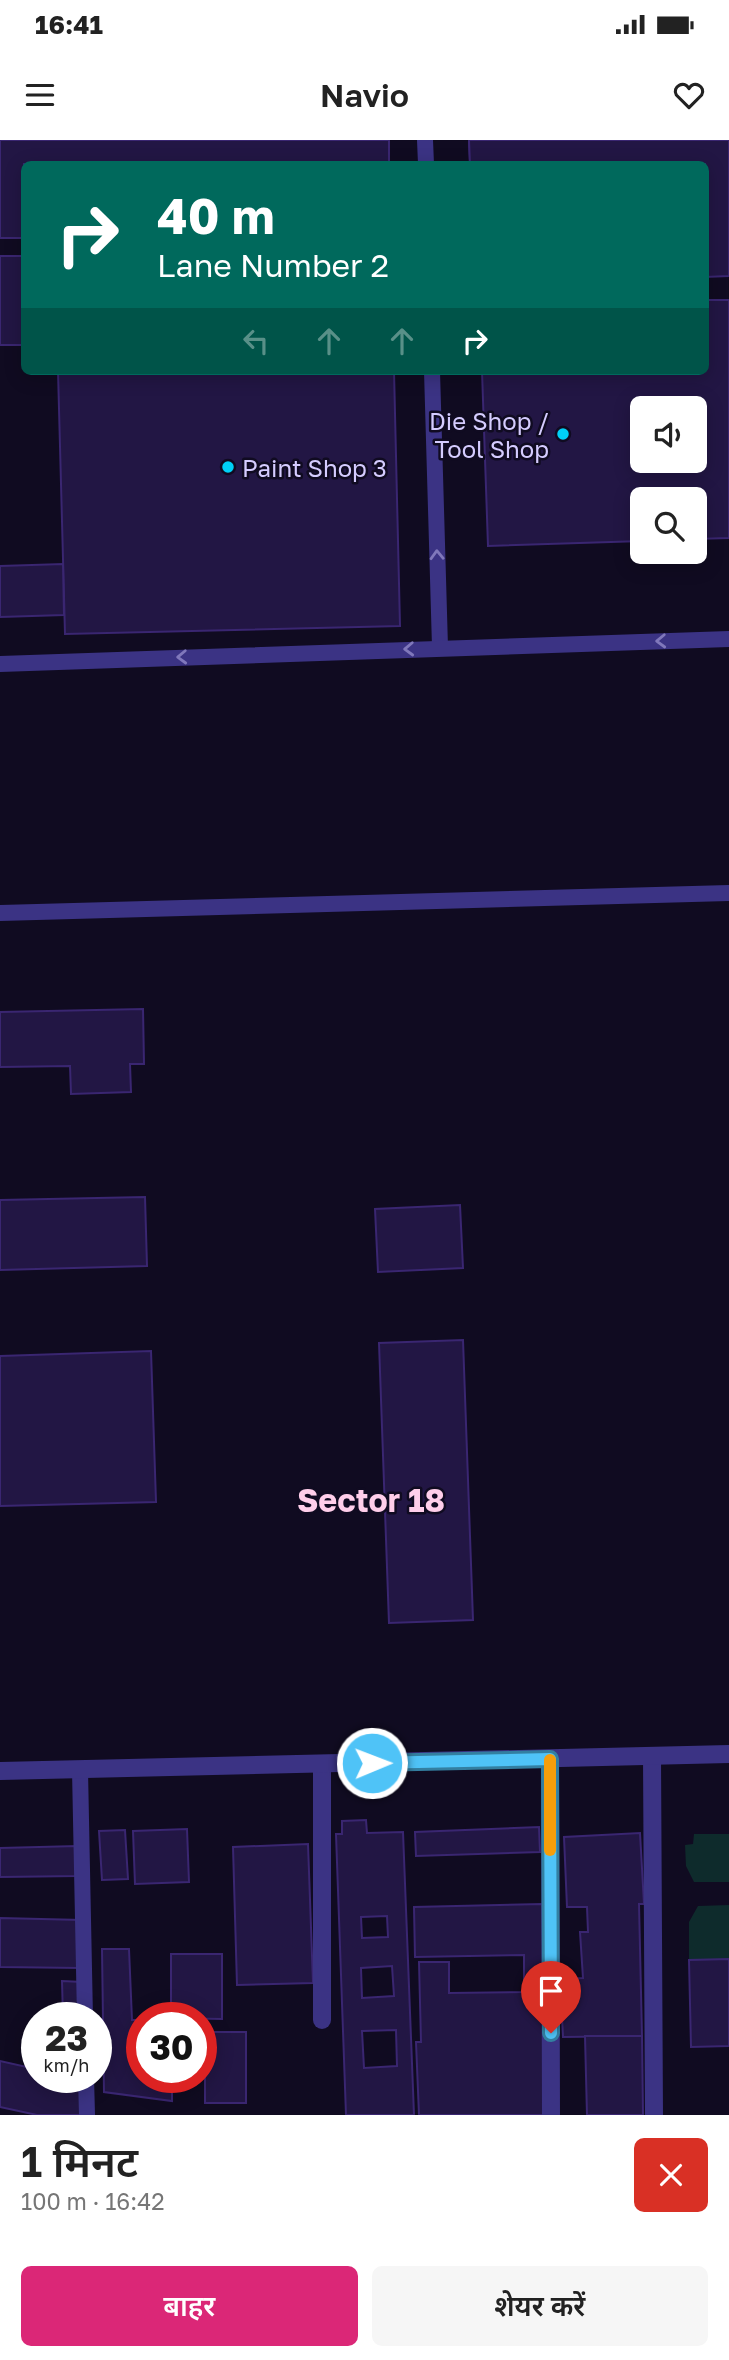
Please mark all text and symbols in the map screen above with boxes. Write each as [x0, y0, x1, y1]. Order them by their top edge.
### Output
text: 16:41 [35, 9, 103, 40]
icon: menu [21, 76, 59, 114]
text: Navio [320, 76, 409, 114]
icon: heart [670, 76, 708, 114]
text: 40 m [157, 186, 275, 245]
icon: right [42, 189, 133, 280]
text: Lane Number 2 [157, 246, 389, 284]
icon: left [237, 322, 275, 360]
icon: ahead [310, 322, 348, 360]
icon: ahead [383, 322, 421, 360]
icon: right [456, 322, 494, 360]
map controls [630, 396, 707, 564]
button: sound [630, 396, 707, 473]
place label: Die Shop / Tool Shop [429, 406, 549, 463]
marker: Die Shop / Tool Shop [555, 426, 571, 442]
place label: Paint Shop 3 [242, 453, 387, 482]
marker: Paint Shop 3 [220, 459, 236, 475]
button: search [630, 487, 707, 564]
one-way arrow [430, 549, 445, 560]
one-way arrow [655, 634, 666, 649]
one-way arrow [403, 641, 414, 656]
one-way arrow [176, 650, 187, 665]
district label: Sector 18 [297, 1481, 445, 1519]
position arrow [335, 1726, 409, 1800]
pin [521, 1961, 581, 2033]
icon: arrive [532, 1972, 570, 2010]
speed limit sign: 30 [126, 2002, 217, 2093]
text: 23 [45, 2017, 88, 2059]
text: km/h [44, 2054, 89, 2076]
text: 1 मिनट [21, 2136, 138, 2186]
button: close [634, 2138, 708, 2212]
text: 100 m · 16:42 [21, 2187, 165, 2215]
button: बाहर [21, 2266, 358, 2346]
button: शेयर करें [372, 2266, 708, 2346]

